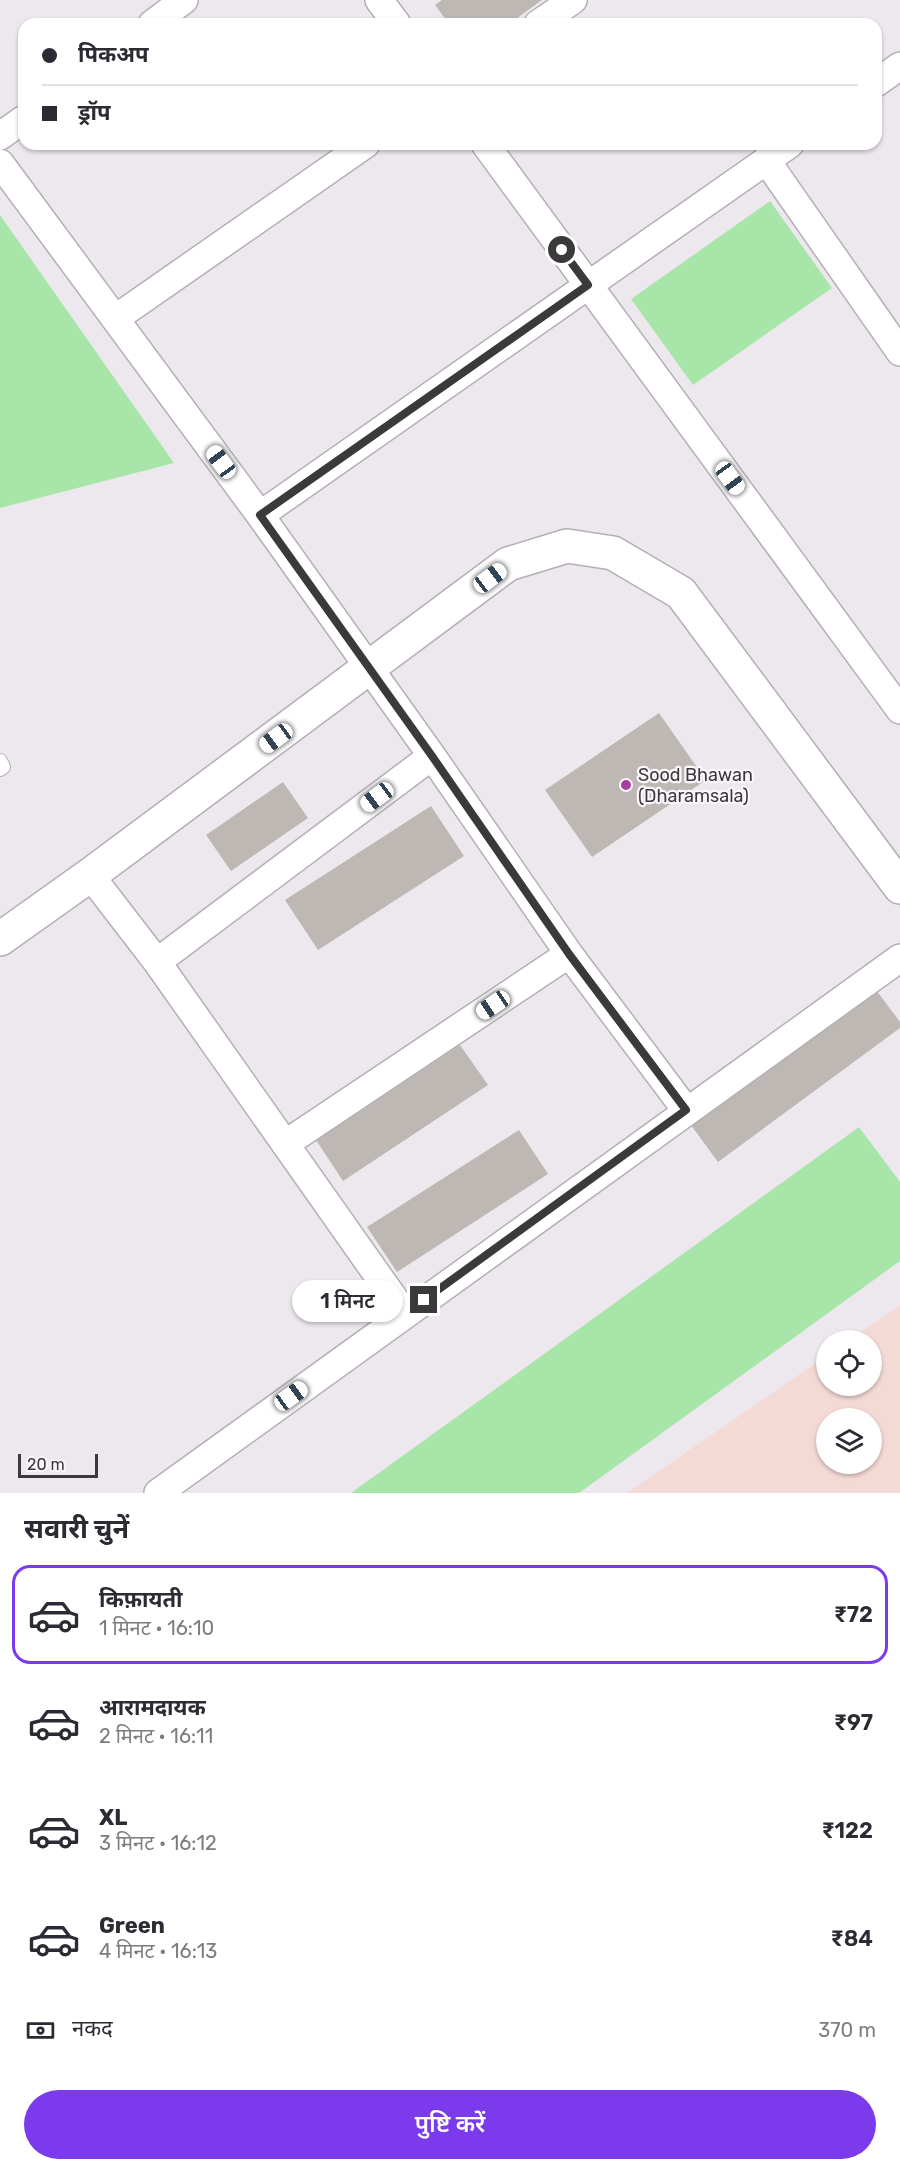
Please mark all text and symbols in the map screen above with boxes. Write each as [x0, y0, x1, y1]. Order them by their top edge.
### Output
text: पिकअप [78, 41, 149, 68]
text: ड्रॉप [78, 99, 111, 126]
route start [548, 236, 575, 263]
car [203, 442, 239, 482]
car [712, 458, 748, 498]
car [470, 560, 510, 596]
car [256, 720, 296, 756]
place label: Sood Bhawan (Dharamsala) [638, 764, 753, 807]
marker: Sood Bhawan (Dharamsala) [619, 778, 633, 792]
car [357, 779, 397, 815]
car [473, 987, 513, 1023]
callout: 1 मिनट [292, 1279, 403, 1321]
route end [410, 1286, 437, 1313]
text: 1 मिनट [320, 1289, 375, 1313]
map controls [816, 1330, 882, 1474]
button: locate [816, 1330, 882, 1396]
car [271, 1378, 311, 1414]
button: layers [816, 1408, 882, 1474]
scale bar [18, 1451, 98, 1478]
text: 20 m [27, 1455, 65, 1474]
text: सवारी चुनें [24, 1513, 129, 1545]
text: किफ़ायती [99, 1586, 183, 1613]
icon: car [27, 1588, 81, 1642]
text: ₹72 [834, 1601, 873, 1628]
text: 1 मिनट · 16:10 [99, 1616, 214, 1640]
text: आरामदायक [99, 1694, 206, 1721]
icon: car [27, 1696, 81, 1750]
text: ₹97 [834, 1709, 873, 1736]
text: 2 मिनट · 16:11 [99, 1724, 213, 1748]
icon: car [27, 1804, 81, 1858]
text: XL [99, 1804, 127, 1831]
text: ₹122 [821, 1817, 873, 1844]
text: 3 मिनट · 16:12 [99, 1831, 217, 1855]
icon: car [27, 1912, 81, 1966]
text: Green [99, 1912, 165, 1939]
text: ₹84 [831, 1925, 873, 1952]
text: 4 मिनट · 16:13 [99, 1939, 217, 1963]
icon: cash [24, 2014, 57, 2047]
text: नकद [72, 2015, 113, 2042]
text: 370 m [818, 2018, 876, 2042]
button: पुष्टि करें [24, 2090, 876, 2159]

